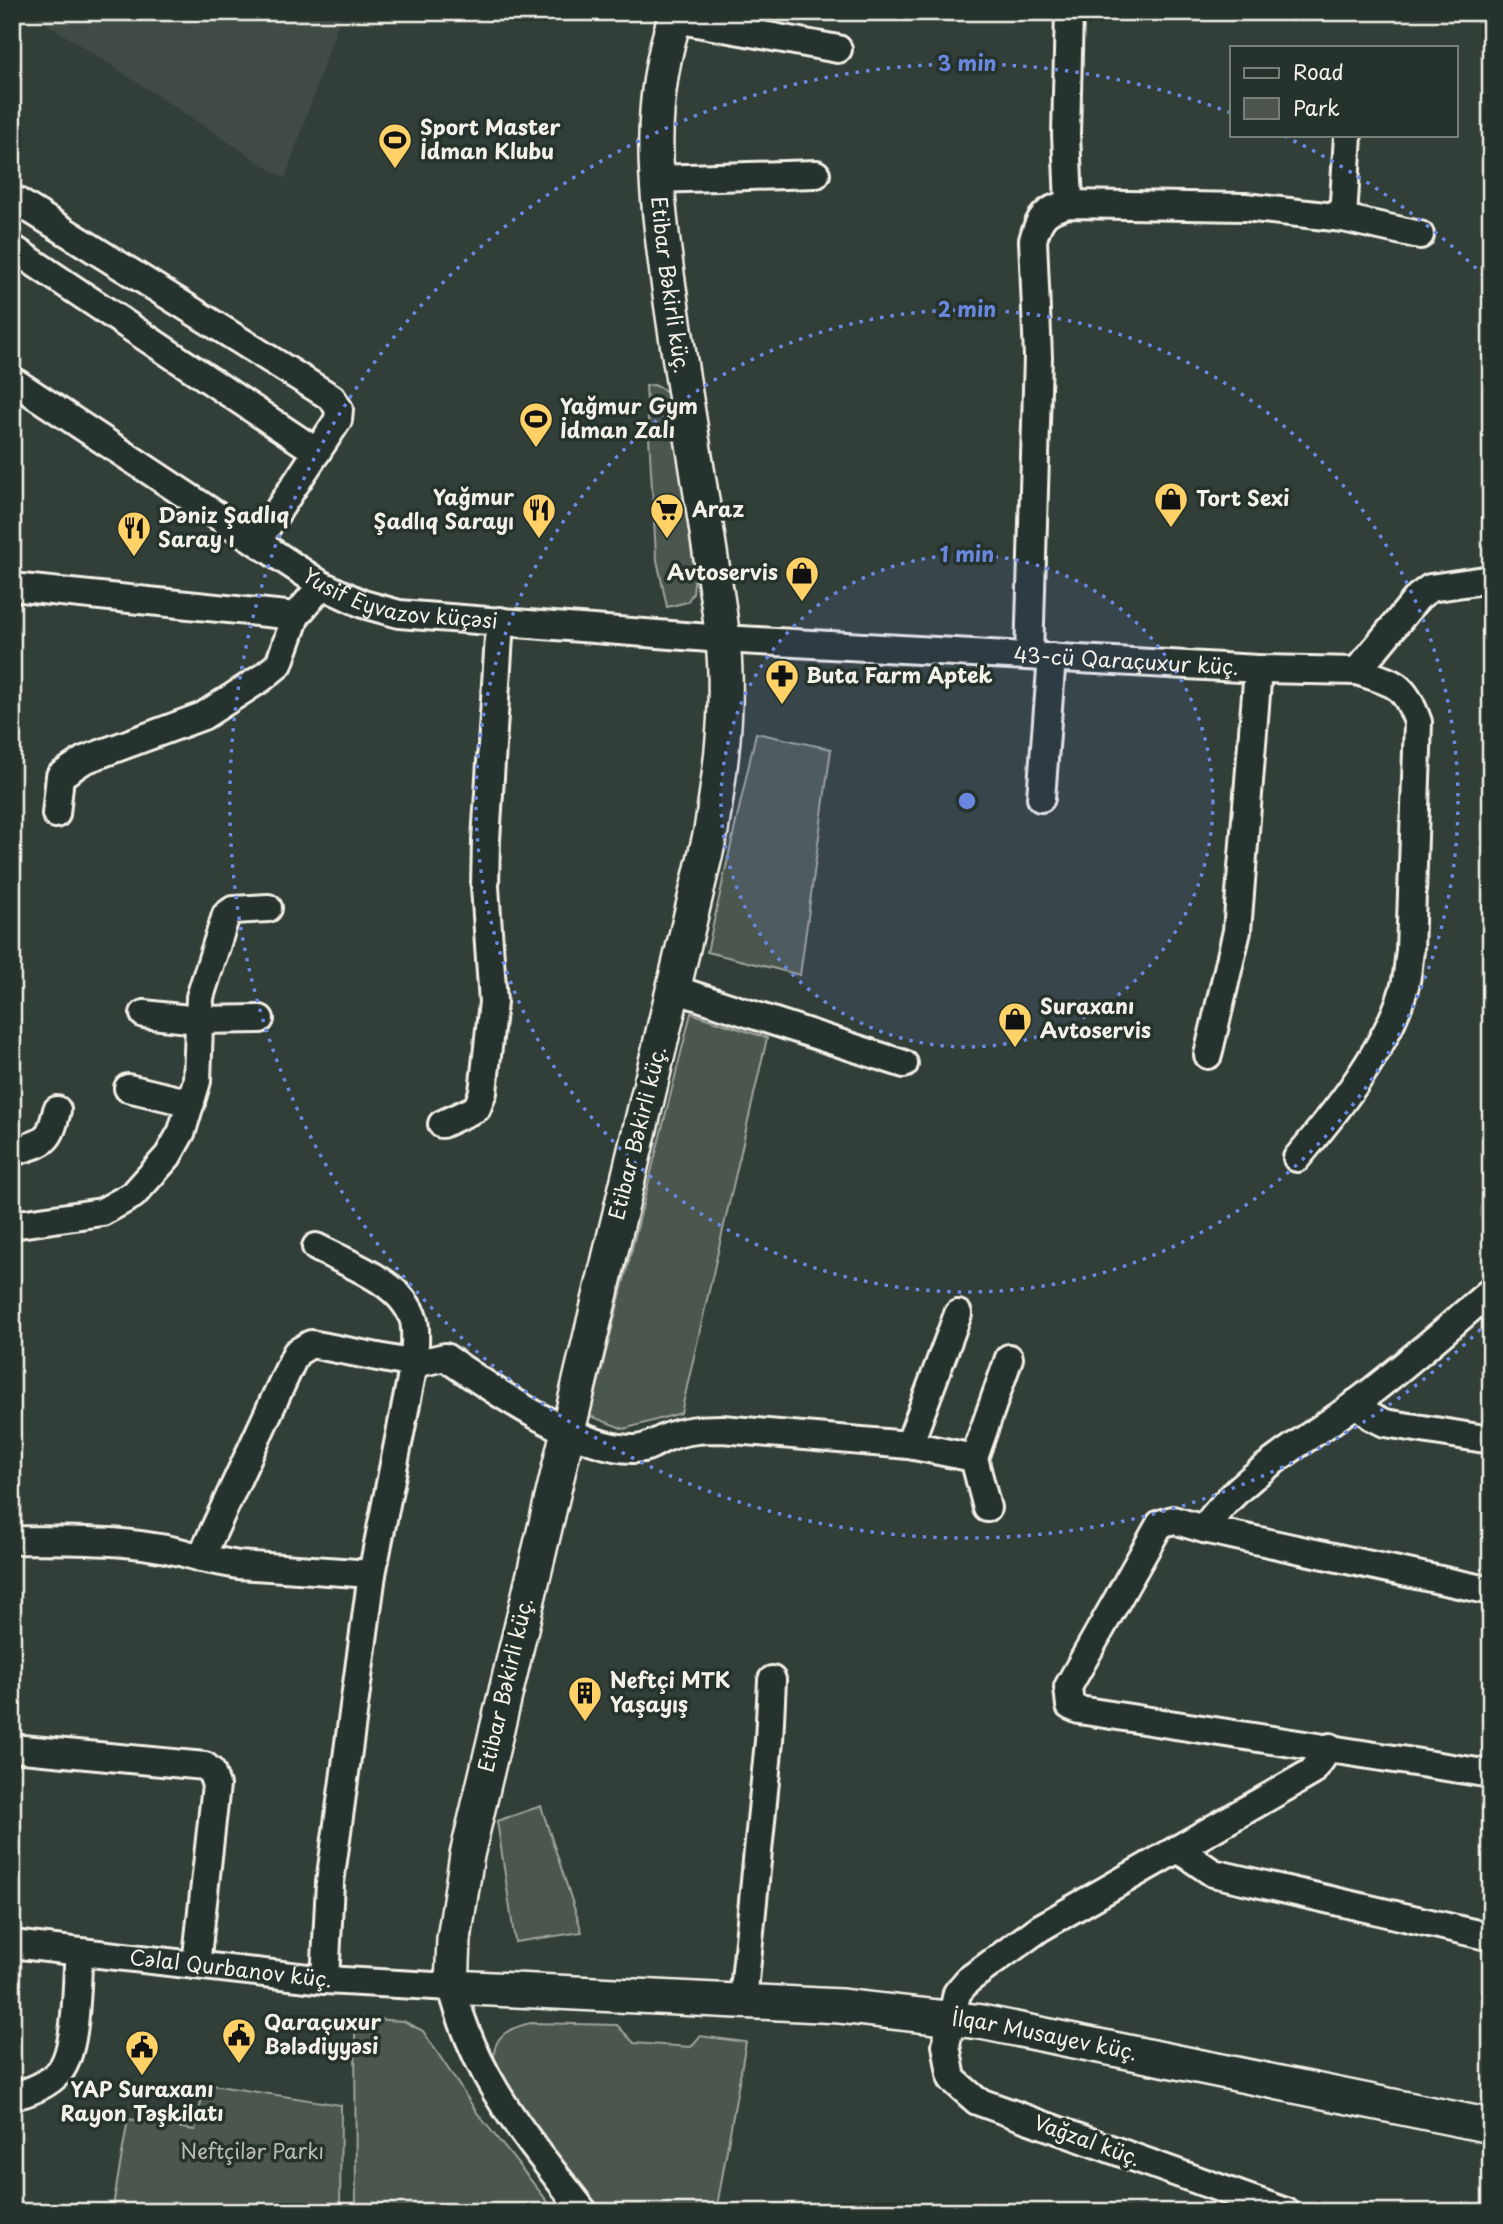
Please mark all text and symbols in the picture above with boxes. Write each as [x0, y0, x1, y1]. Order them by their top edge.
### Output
text: 3 min [937, 46, 997, 78]
legend [1230, 46, 1458, 136]
text: Road [1293, 55, 1344, 87]
text: Park [1293, 91, 1340, 123]
place label: Sport Master İdman Klubu [420, 110, 561, 166]
sports icon: Sport Master İdman Klubu [376, 121, 414, 170]
street label: Etibar Bəkirli küç. [644, 195, 700, 375]
text: 2 min [938, 292, 996, 324]
place label: Yağmur Gym İdman Zalı [560, 389, 698, 445]
sports icon: Yağmur Gym İdman Zalı [517, 400, 555, 449]
place label: Yağmur Şadlıq Sarayı [373, 480, 514, 536]
shop icon: Tort Sexi [1152, 480, 1190, 529]
place label: Tort Sexi [1196, 481, 1290, 513]
restaurant icon: Yağmur Şadlıq Sarayı [520, 491, 558, 540]
supermarket icon: Araz [648, 491, 686, 540]
place label: Araz [691, 492, 744, 524]
place label: Dəniz Şadlıq Saray ı [158, 498, 289, 554]
restaurant icon: Dəniz Şadlıq Saray ı [115, 509, 153, 558]
text: 1 min [940, 537, 994, 569]
shop icon: Avtoservis [783, 554, 821, 603]
place label: Avtoservis [667, 555, 778, 587]
street label: Yusif Eyvazov küçəsi [297, 559, 499, 636]
street label: 43-cü Qaraçuxur küç. [1013, 637, 1240, 682]
pharmacy icon: Buta Farm Aptek [763, 657, 801, 706]
place label: Buta Farm Aptek [806, 658, 993, 690]
centre of rings [955, 789, 979, 813]
place label: Suraxanı Avtoservis [1040, 989, 1151, 1045]
shop icon: Suraxanı Avtoservis [996, 1000, 1034, 1049]
street label: Etibar Bəkirli küç. [599, 1042, 673, 1223]
street label: Etibar Bəkirli küç. [468, 1594, 540, 1775]
place label: Neftçi MTK Yaşayış [610, 1663, 730, 1719]
building icon: Neftçi MTK Yaşayış [566, 1674, 604, 1723]
street label: Cəlal Qurbanov küç. [128, 1940, 333, 1994]
street label: İlqar Musayev küç. [950, 2001, 1140, 2067]
place label: Qaraçuxur Bələdiyyəsi [264, 2005, 381, 2061]
public building icon: Qaraçuxur Bələdiyyəsi [220, 2016, 258, 2065]
public building icon: YAP Suraxanı Rayon Təşkilatı [123, 2028, 161, 2077]
place label: YAP Suraxanı Rayon Təşkilatı [61, 2072, 223, 2128]
street label: Vağzal küç. [1030, 2105, 1146, 2173]
park label: Neftçilər Parkı [180, 2134, 324, 2166]

